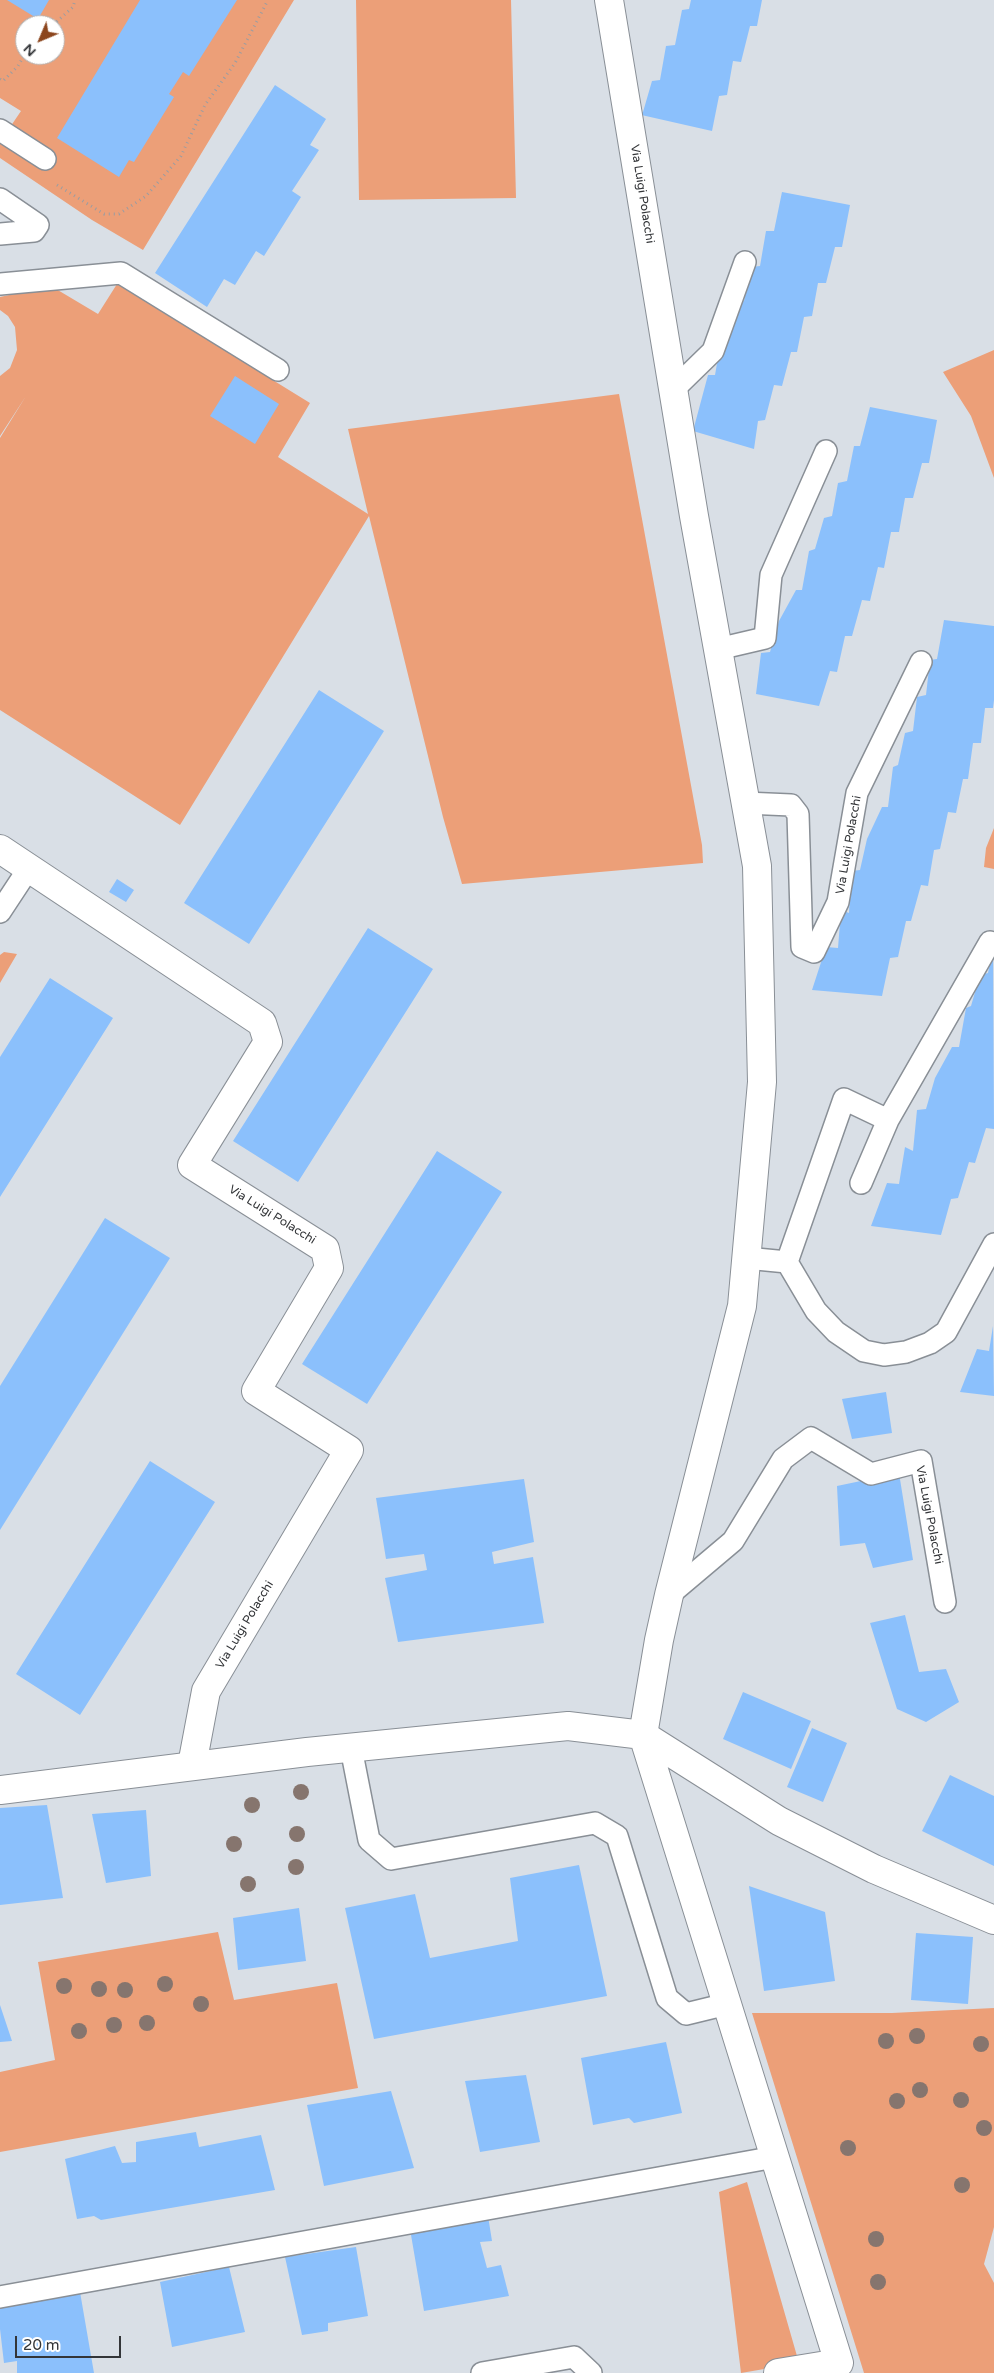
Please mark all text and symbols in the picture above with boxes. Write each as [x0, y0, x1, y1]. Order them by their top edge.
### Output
north arrow [15, 15, 65, 65]
text: N [20, 40, 40, 60]
street label: Via Luigi Polacchi [627, 144, 657, 244]
street label: Via Luigi Polacchi [833, 795, 865, 895]
street label: Via Luigi Polacchi [226, 1182, 318, 1248]
street label: Via Luigi Polacchi [912, 1465, 946, 1565]
street label: Via Luigi Polacchi [213, 1578, 277, 1672]
scale bar [18, 2326, 124, 2358]
text: 20 m [23, 2336, 60, 2354]

